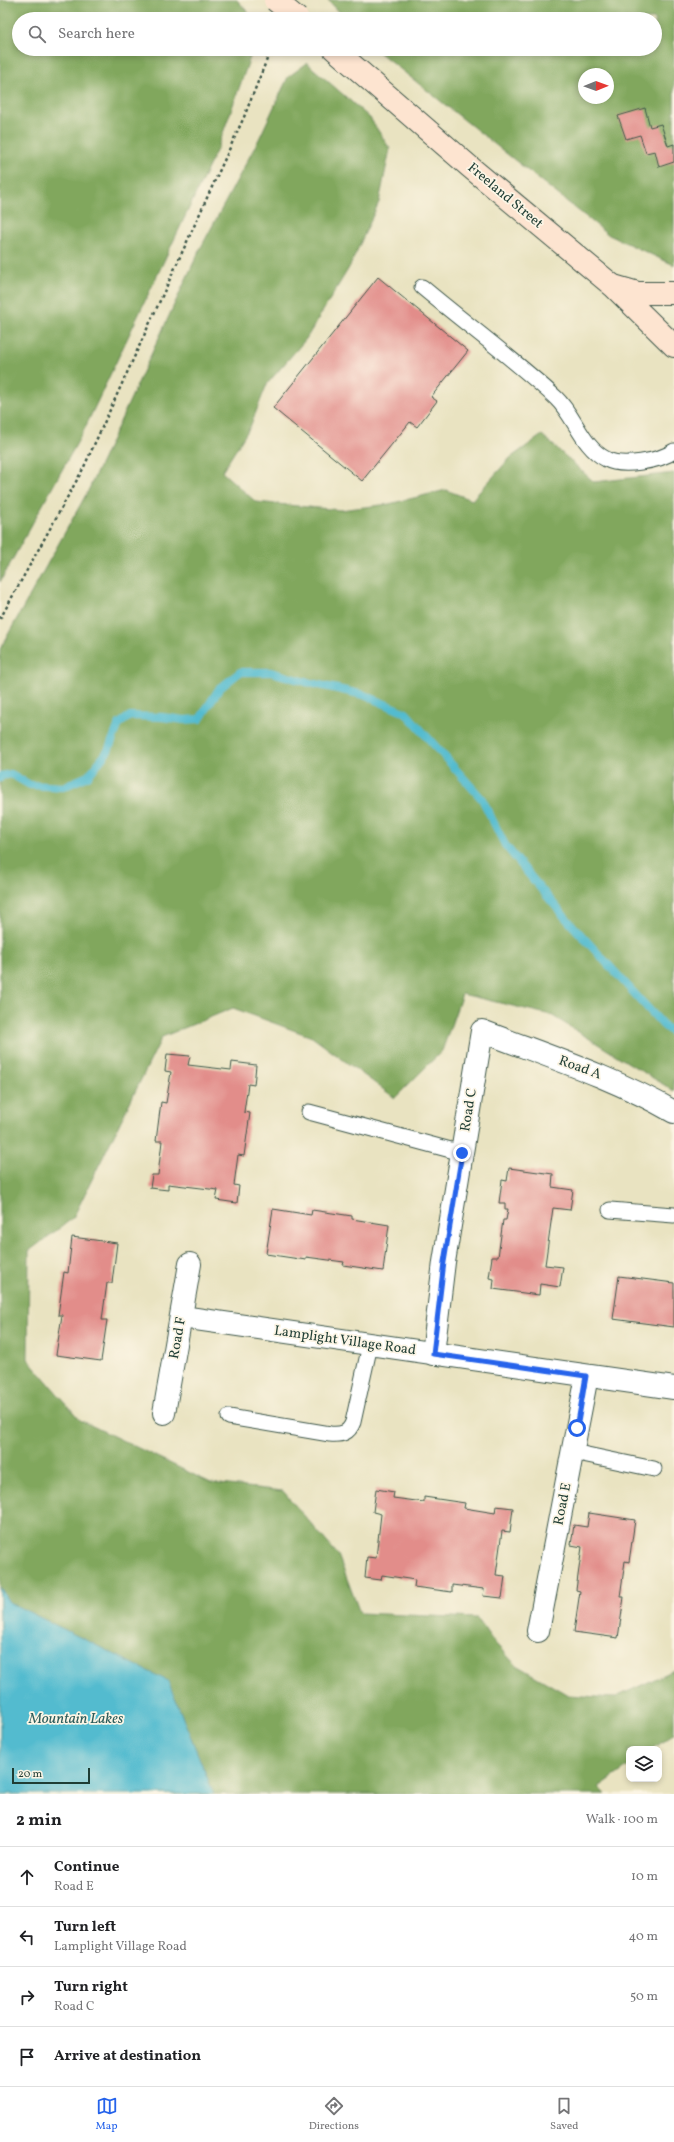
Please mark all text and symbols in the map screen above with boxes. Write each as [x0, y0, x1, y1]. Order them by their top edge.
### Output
search box [12, 12, 662, 56]
icon: search [26, 23, 48, 45]
text: Search here [58, 24, 135, 45]
north arrow [578, 68, 614, 104]
street label: Freeland Street [463, 159, 547, 233]
street label: Road A [556, 1052, 604, 1085]
street label: Road C [456, 1087, 482, 1133]
route end [453, 1144, 471, 1162]
street label: Road F [165, 1315, 191, 1360]
street label: Lamplight Village Road [273, 1322, 417, 1360]
route start [568, 1419, 586, 1437]
street label: Road E [550, 1481, 576, 1527]
water label: Mountain Lakes [28, 1709, 124, 1730]
map controls [626, 1746, 662, 1782]
button: layers [626, 1746, 662, 1782]
scale bar [12, 1766, 90, 1785]
text: 20 m [18, 1767, 42, 1782]
text: 2 min [16, 1809, 62, 1832]
text: Walk · 100 m [586, 1811, 658, 1829]
text: Continue [54, 1857, 119, 1878]
icon: ahead [16, 1866, 38, 1888]
text: 10 m [631, 1868, 658, 1886]
text: Road E [54, 1878, 94, 1896]
text: Turn left [54, 1917, 116, 1938]
icon: left [16, 1926, 38, 1948]
text: 40 m [629, 1928, 658, 1946]
text: Lamplight Village Road [54, 1938, 187, 1956]
text: Turn right [54, 1977, 128, 1998]
icon: right [16, 1986, 38, 2008]
text: 50 m [630, 1988, 658, 2006]
text: Road C [54, 1998, 94, 2016]
icon: arrive [16, 2046, 38, 2068]
text: Arrive at destination [54, 2046, 201, 2067]
tab: Map [96, 2095, 118, 2134]
tab: Directions [309, 2095, 359, 2134]
tab: Saved [550, 2095, 578, 2134]

